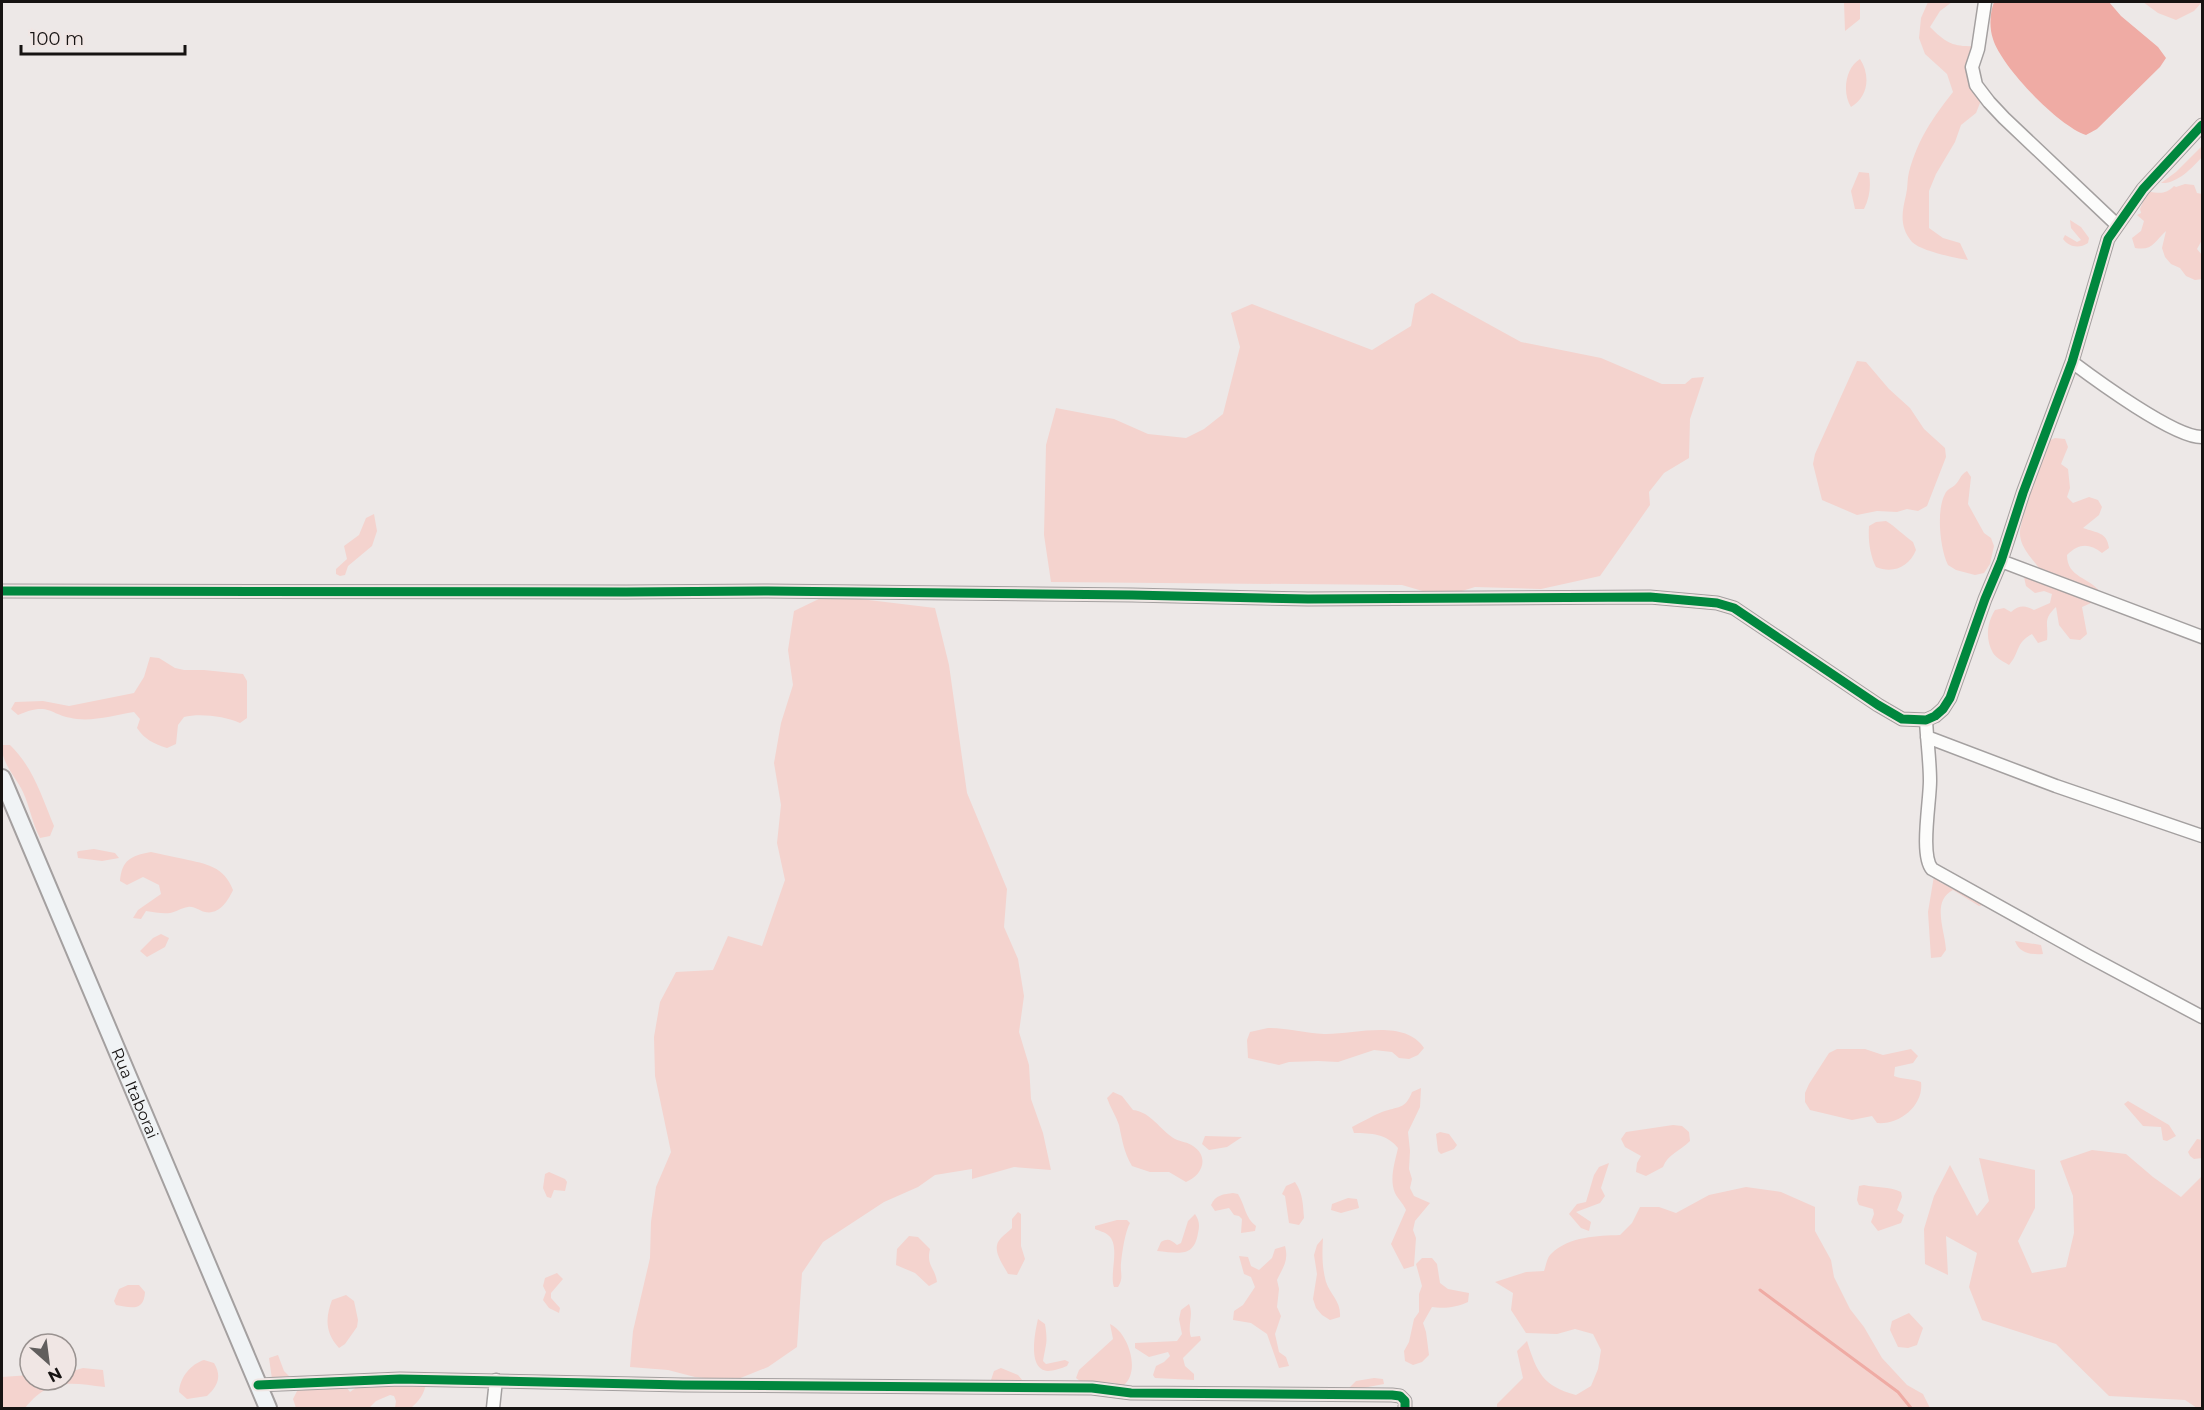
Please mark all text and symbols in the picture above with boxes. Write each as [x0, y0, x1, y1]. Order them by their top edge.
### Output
scale bar [21, 18, 184, 56]
text: 100 m [30, 28, 84, 50]
street label: Rua Itaborai [107, 1045, 162, 1142]
north arrow [18, 1332, 78, 1392]
text: N [45, 1363, 65, 1386]

